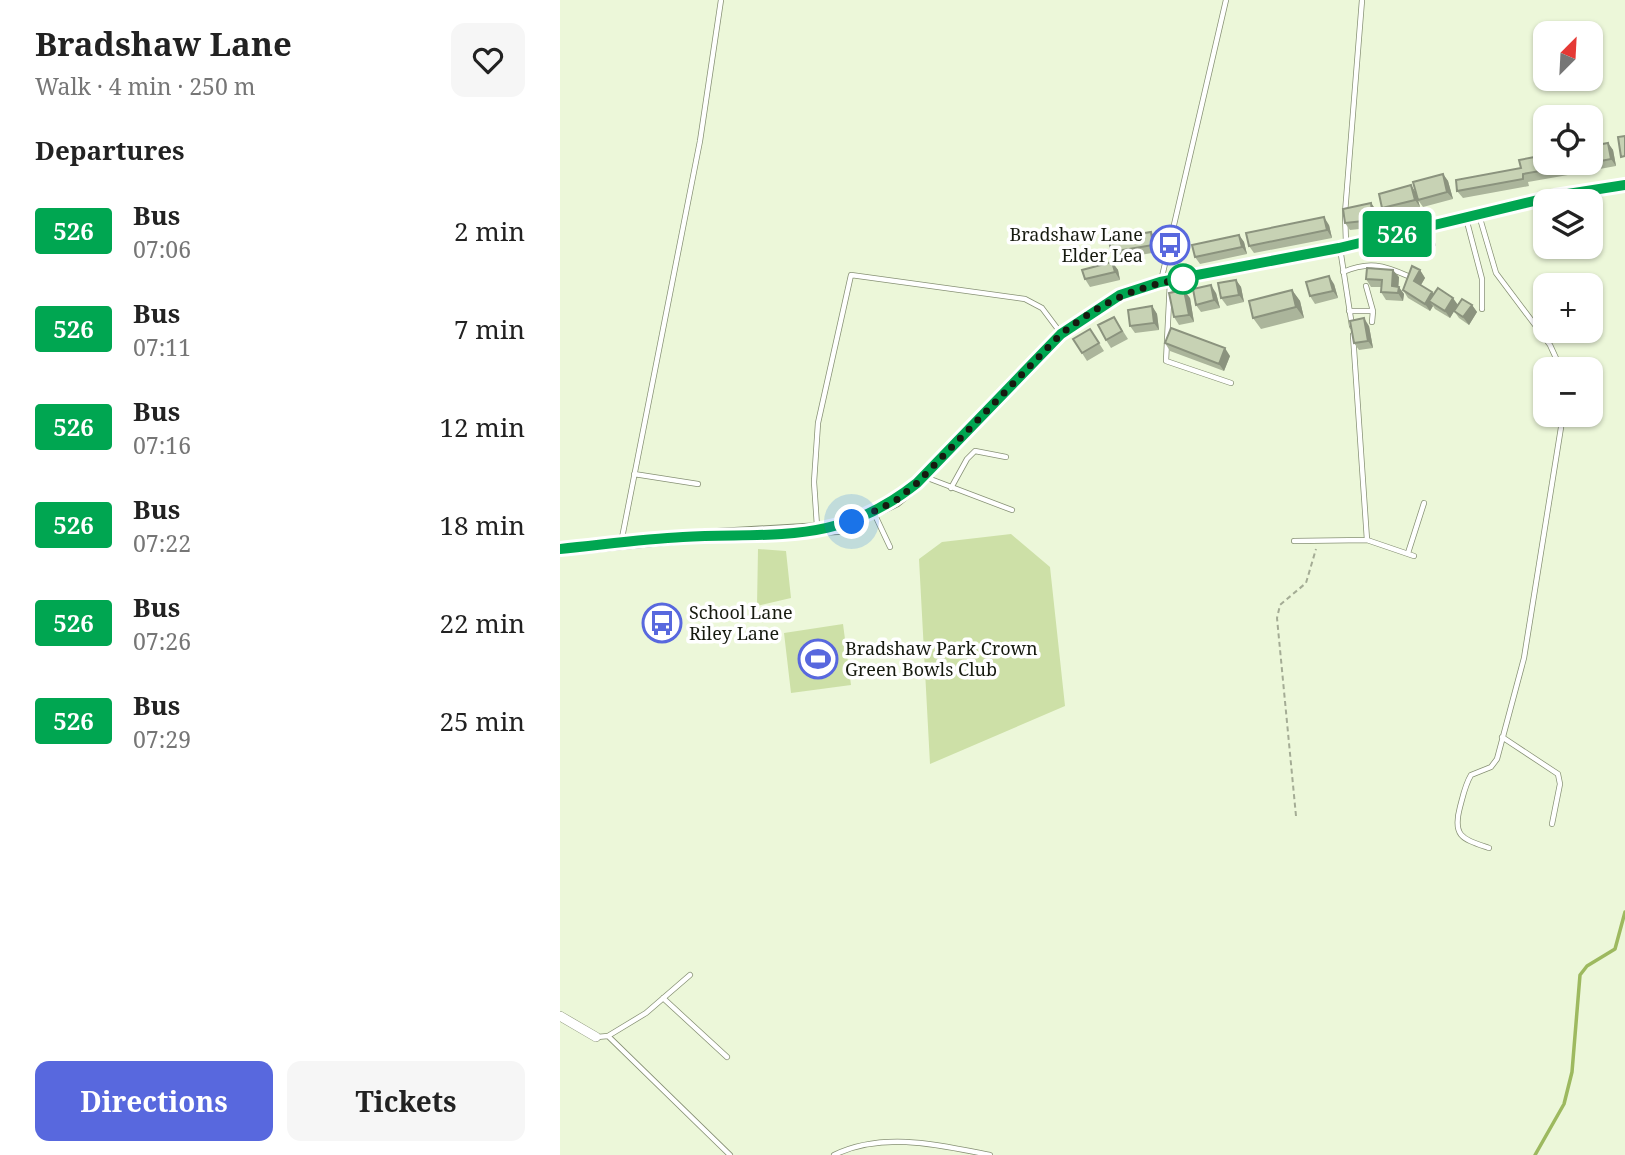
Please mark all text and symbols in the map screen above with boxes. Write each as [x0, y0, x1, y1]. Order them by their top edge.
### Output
text: Bradshaw Lane [35, 21, 292, 66]
north arrow [1533, 21, 1603, 91]
map controls [1533, 21, 1603, 427]
button: heart [451, 23, 525, 97]
text: Walk · 4 min · 250 m [35, 70, 255, 102]
button: locate [1533, 105, 1603, 175]
text: Departures [35, 132, 185, 168]
button: layers [1533, 189, 1603, 259]
text: Bus [133, 197, 180, 233]
line badge: 526 [1357, 211, 1437, 257]
text: 2 min [454, 213, 525, 249]
text: 526 [53, 214, 94, 247]
text: 526 [1377, 217, 1417, 250]
place label: Bradshaw Lane Elder Lea [1009, 222, 1143, 267]
bus stop icon: Bradshaw Lane Elder Lea [1149, 224, 1191, 266]
text: 07:06 [133, 233, 191, 265]
unlabelled marker [1168, 264, 1198, 294]
button: + [1533, 273, 1603, 343]
text: Bus [133, 295, 180, 331]
text: 7 min [454, 311, 525, 347]
text: 526 [53, 312, 94, 345]
text: 07:11 [133, 331, 191, 363]
button: − [1533, 357, 1603, 427]
text: Bus [133, 393, 180, 429]
text: 12 min [440, 409, 525, 445]
text: 526 [53, 410, 94, 443]
text: 07:16 [133, 429, 191, 461]
text: Bus [133, 491, 180, 527]
your location [834, 504, 869, 539]
text: 18 min [440, 507, 525, 543]
text: 526 [53, 508, 94, 541]
text: 07:22 [133, 527, 191, 559]
text: Bus [133, 589, 180, 625]
place label: School Lane Riley Lane [689, 600, 793, 645]
bus stop icon: School Lane Riley Lane [641, 602, 683, 644]
text: 22 min [440, 605, 525, 641]
text: 526 [53, 606, 94, 639]
text: 07:26 [133, 625, 191, 657]
place label: Bradshaw Park Crown Green Bowls Club [845, 636, 1038, 681]
sports icon: Bradshaw Park Crown Green Bowls Club [797, 638, 839, 680]
text: Bus [133, 687, 180, 723]
text: 25 min [440, 703, 525, 739]
text: 526 [53, 704, 94, 737]
text: 07:29 [133, 723, 191, 755]
button: Directions [35, 1061, 273, 1141]
button: Tickets [287, 1061, 525, 1141]

